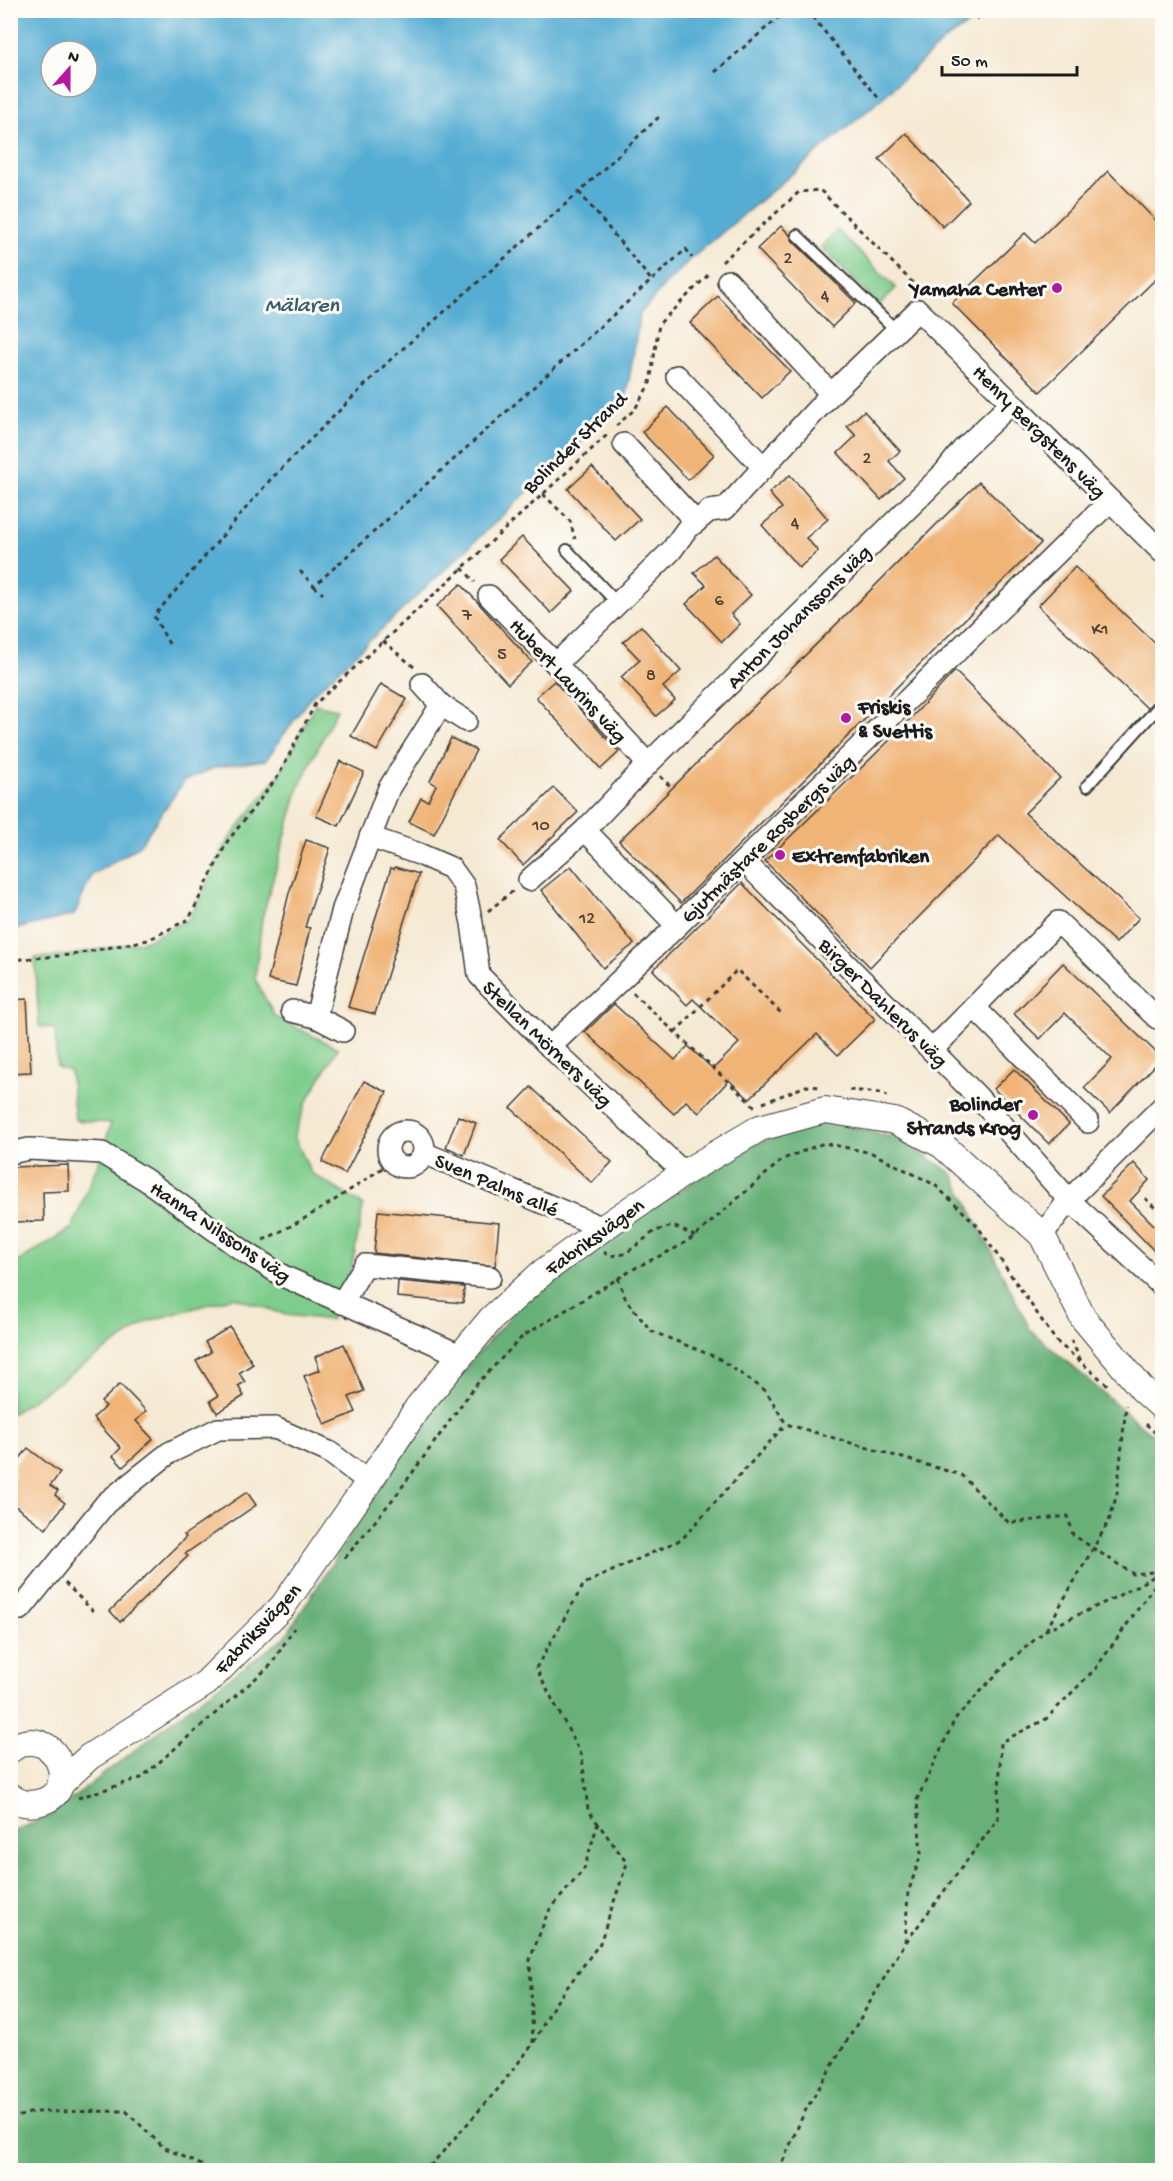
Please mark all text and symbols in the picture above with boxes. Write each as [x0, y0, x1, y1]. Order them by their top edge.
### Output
north arrow [39, 39, 99, 99]
scale bar [942, 39, 1077, 77]
text: N [65, 48, 82, 69]
text: 50 m [951, 52, 988, 73]
house number: 2 [784, 249, 793, 270]
place label: Yamaha Center [907, 279, 1048, 304]
marker: Yamaha Center [1050, 281, 1064, 295]
house number: 4 [821, 287, 830, 308]
water label: Mälaren [265, 294, 340, 320]
street label: Henry Bergstens väg [965, 361, 1110, 506]
street label: Bolinder Strand [518, 387, 635, 501]
house number: 2 [863, 449, 872, 470]
house number: 4 [791, 514, 800, 535]
street label: Anton Johanssons väg [723, 541, 878, 696]
house number: 6 [714, 591, 724, 612]
house number: 7 [461, 606, 472, 627]
street label: Hubert Laurins väg [502, 615, 631, 750]
house number: K1 [1091, 620, 1109, 641]
house number: 5 [497, 645, 507, 666]
house number: 8 [646, 666, 656, 687]
place label: Friskis & Svettis [857, 697, 933, 746]
marker: Friskis & Svettis [839, 711, 853, 725]
street label: Gjutmästare Rosbergs väg [677, 751, 862, 930]
house number: 10 [531, 816, 550, 837]
place label: Extremfabriken [792, 846, 930, 871]
marker: Extremfabriken [773, 848, 787, 862]
house number: 12 [578, 909, 595, 930]
street label: Birger Dahlerus väg [811, 934, 952, 1074]
street label: Stellan Mörners väg [475, 977, 616, 1114]
place label: Bolinder Strands Krog [907, 1094, 1024, 1143]
marker: Bolinder Strands Krog [1026, 1108, 1040, 1122]
street label: Sven Palms allé [430, 1150, 562, 1225]
street label: Hanna Nilssons väg [144, 1177, 294, 1290]
street label: Fabriksvägen [541, 1195, 650, 1284]
street label: Fabriksvägen [210, 1579, 308, 1682]

